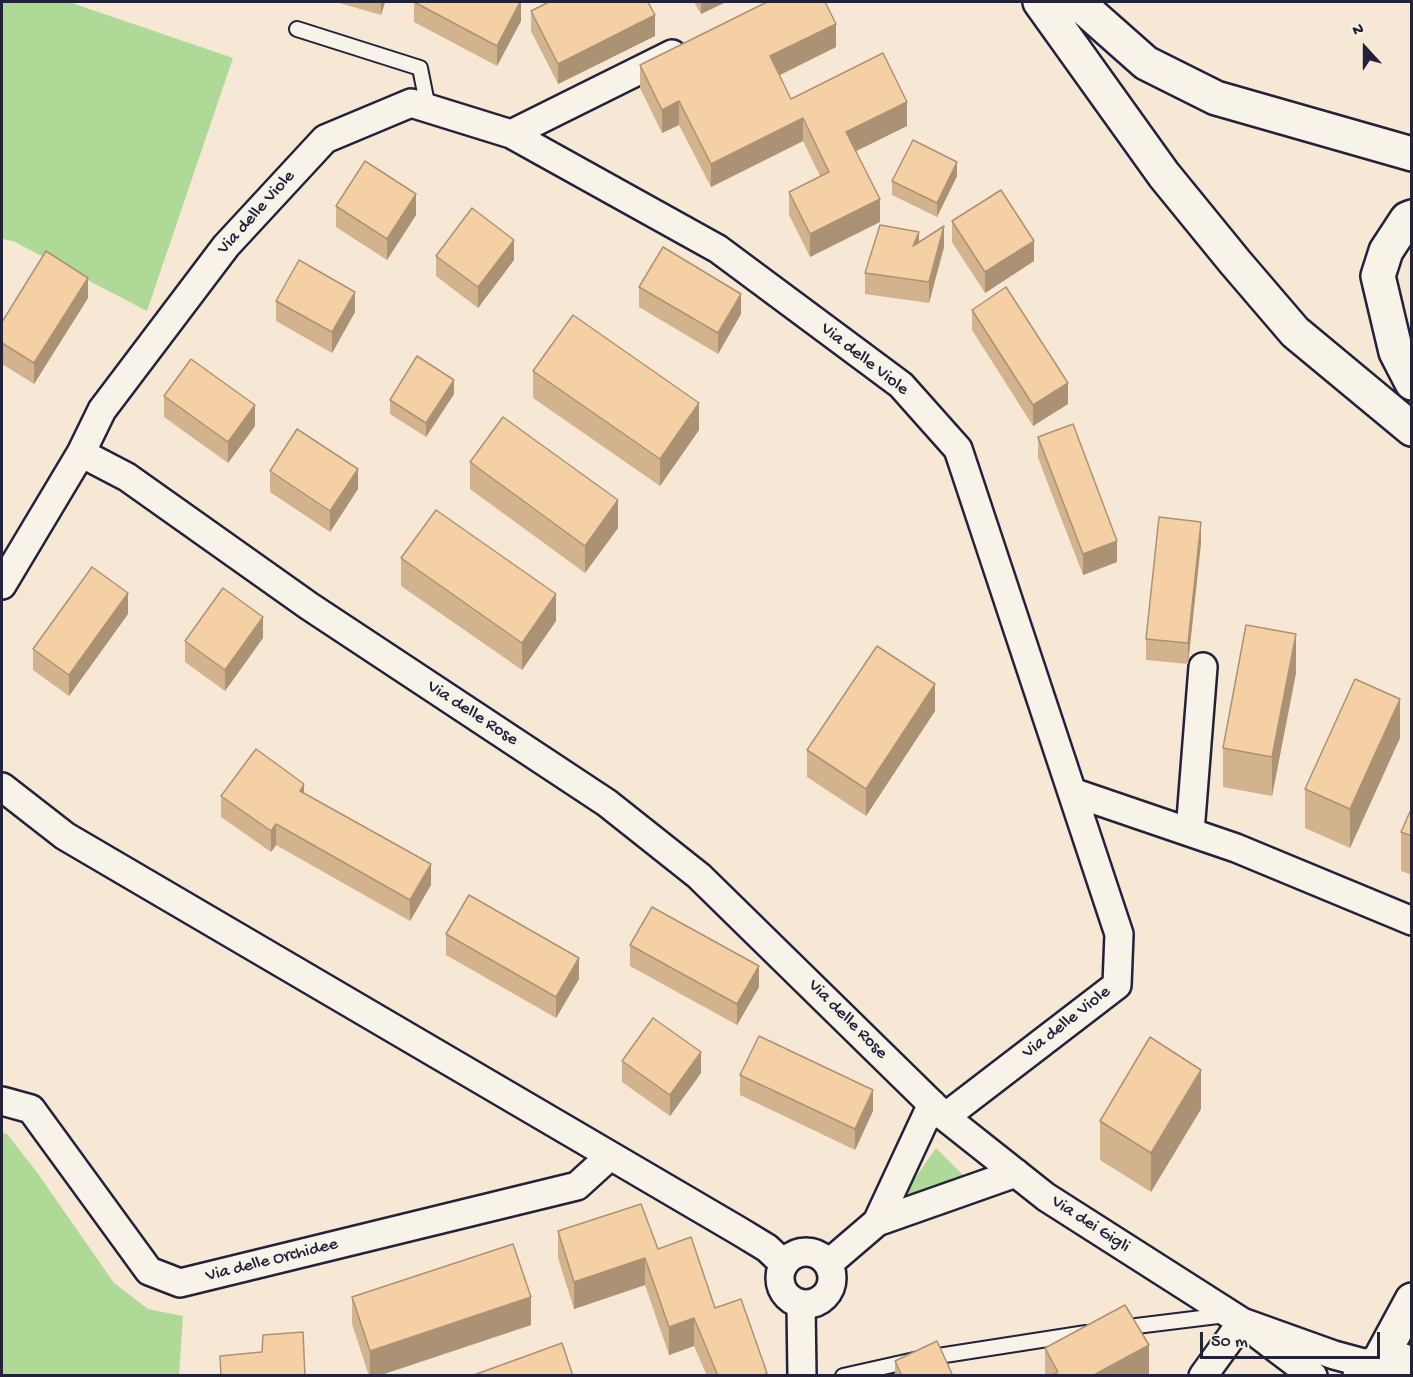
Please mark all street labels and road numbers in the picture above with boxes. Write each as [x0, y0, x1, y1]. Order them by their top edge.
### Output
street label: Via delle Viole [214, 166, 300, 260]
street label: Via delle Viole [816, 319, 912, 401]
street label: Via delle Rose [422, 677, 522, 751]
street label: Via delle Rose [803, 976, 891, 1064]
street label: Via delle Viole [1019, 982, 1115, 1064]
street label: Via dei Gigli [1047, 1192, 1133, 1258]
street label: Via delle Orchidee [204, 1234, 340, 1288]

